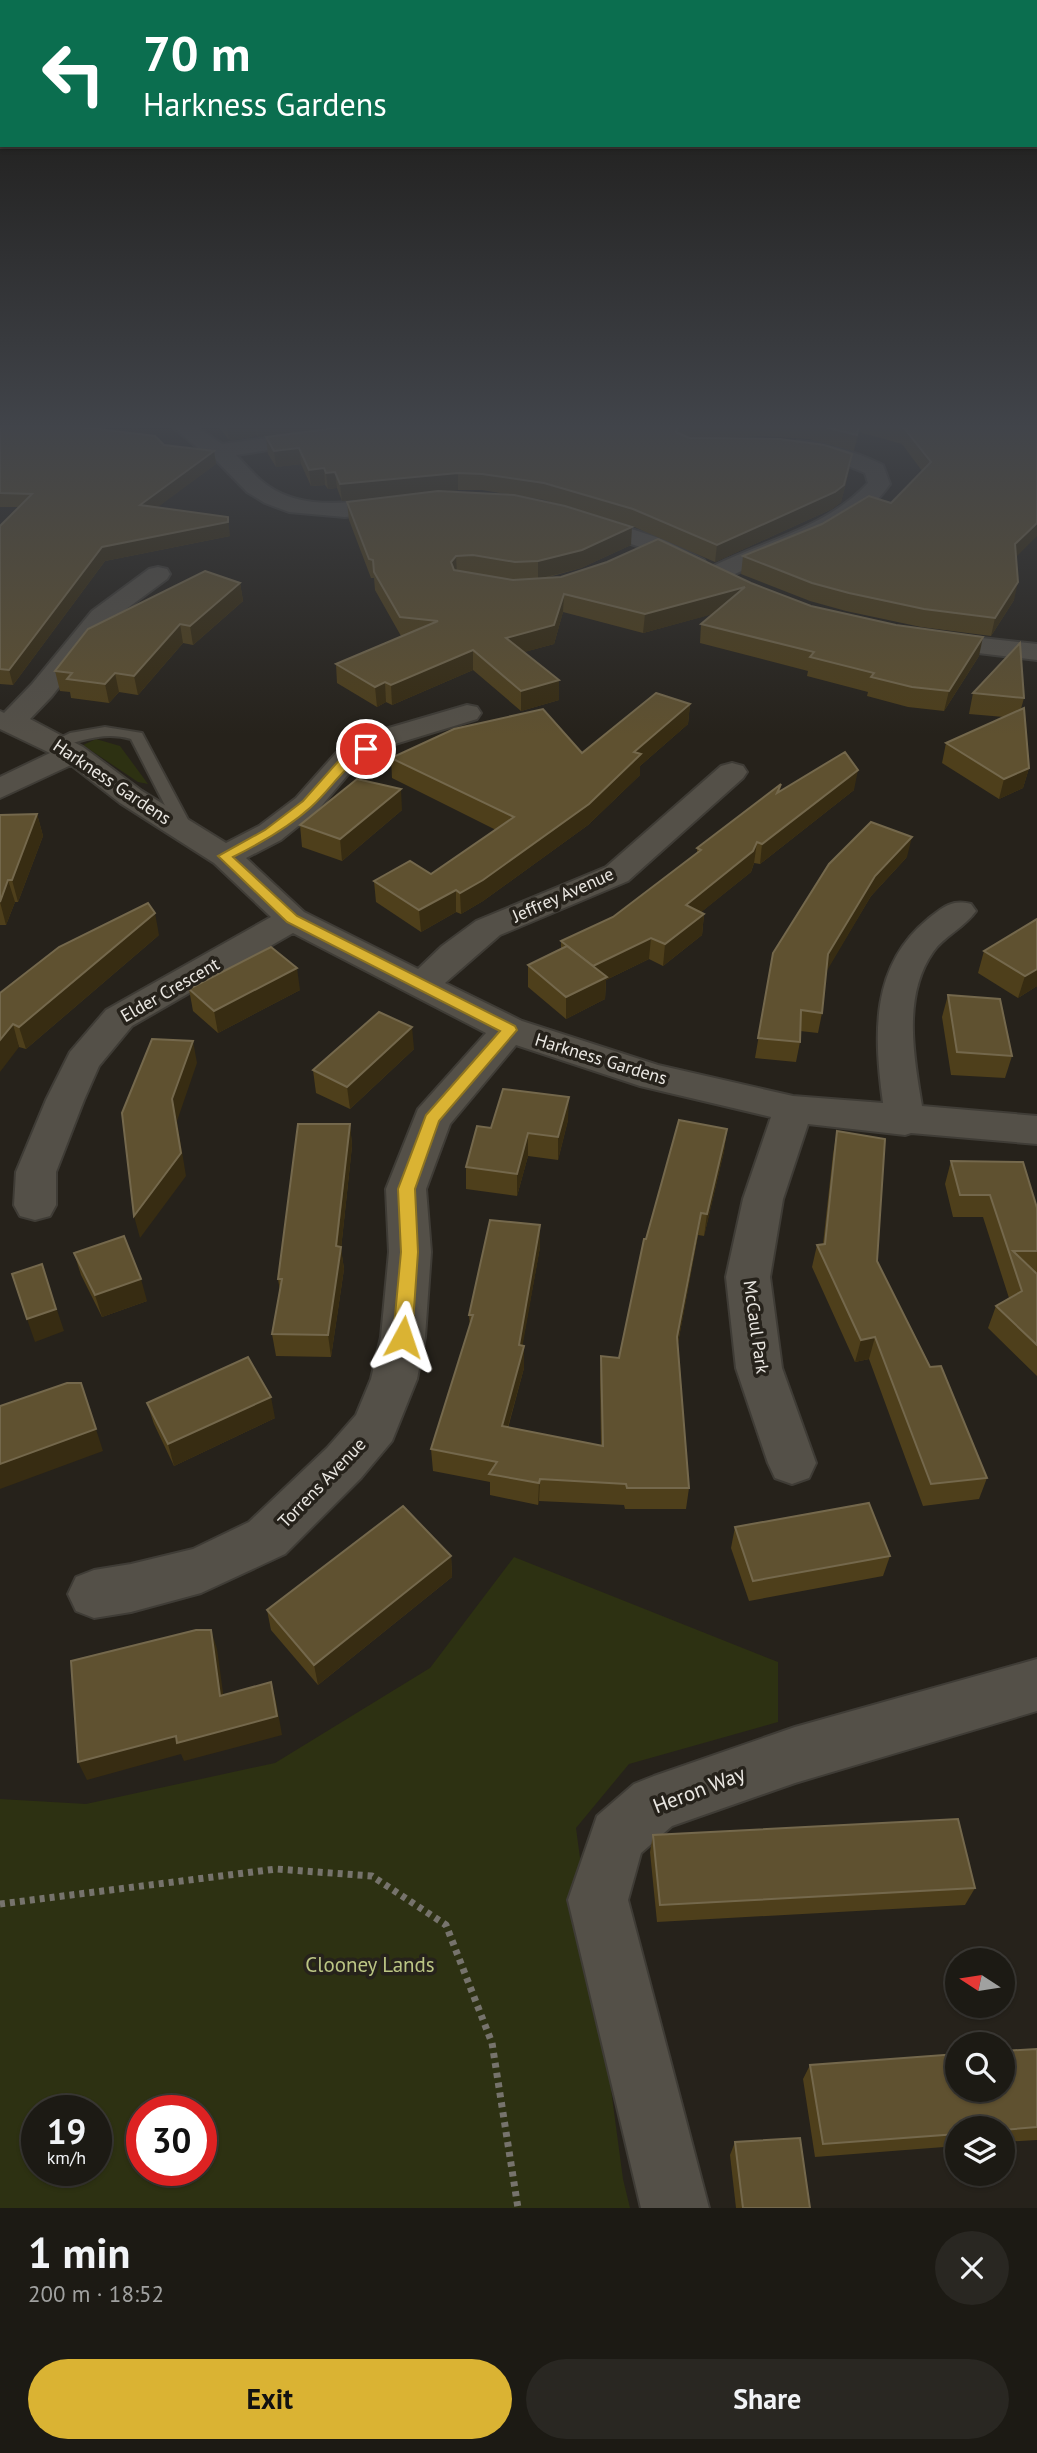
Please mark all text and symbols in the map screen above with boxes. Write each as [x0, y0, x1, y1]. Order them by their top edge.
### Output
text: 70 m [143, 21, 250, 85]
icon: left [28, 28, 119, 119]
text: Harkness Gardens [143, 83, 387, 125]
pin [336, 719, 396, 779]
icon: arrive [347, 730, 385, 768]
street label: Harkness Gardens [49, 734, 176, 829]
street label: Jeffrey Avenue [507, 862, 617, 928]
street label: Elder Crescent [116, 952, 223, 1027]
street label: Harkness Gardens [532, 1027, 670, 1090]
street label: McCaul Park [739, 1279, 774, 1376]
position arrow [366, 1300, 440, 1374]
street label: Torrens Avenue [273, 1433, 370, 1533]
street label: Heron Way [649, 1760, 749, 1819]
north arrow [945, 1948, 1015, 2018]
map controls [945, 1948, 1015, 2186]
park label: Clooney Lands [305, 1951, 435, 1978]
button: search [945, 2032, 1015, 2102]
speed limit sign: 30 [126, 2095, 217, 2186]
text: 19 [47, 2108, 86, 2154]
button: layers [945, 2116, 1015, 2186]
text: km/h [47, 2146, 86, 2169]
text: 1 min [28, 2225, 130, 2280]
button: close [935, 2231, 1009, 2305]
text: 200 m · 18:52 [28, 2279, 164, 2308]
button: Exit [28, 2359, 512, 2439]
button: Share [526, 2359, 1009, 2439]

